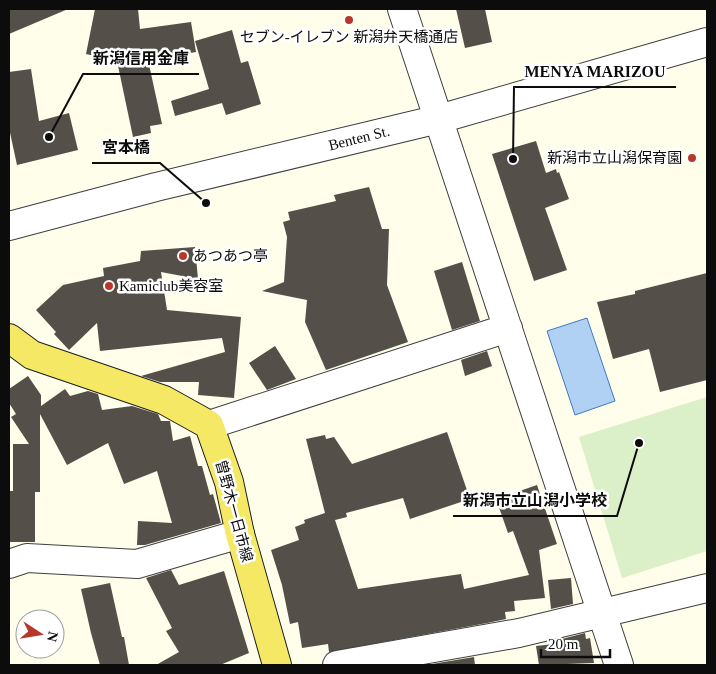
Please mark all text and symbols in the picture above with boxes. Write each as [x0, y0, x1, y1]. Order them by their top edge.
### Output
marker: セブン-イレブン 新潟弁天橋通店 [343, 14, 355, 26]
place label: セブン-イレブン 新潟弁天橋通店 [240, 29, 458, 45]
callout: 新潟信用金庫 [83, 43, 199, 74]
text: 新潟信用金庫 [93, 50, 189, 67]
callout: MENYA MARIZOU [514, 56, 676, 87]
text: MENYA MARIZOU [524, 63, 666, 80]
street label: Benten St. [327, 123, 391, 153]
callout: 宮本橋 [92, 132, 160, 163]
text: 宮本橋 [102, 139, 150, 156]
place label: 新潟市立山潟保育園 [547, 150, 682, 166]
marker: 新潟市立山潟保育園 [686, 152, 698, 164]
place label: あつあつ亭 [193, 248, 268, 264]
marker: あつあつ亭 [177, 250, 189, 262]
place label: Kamiclub美容室 [119, 278, 223, 294]
marker: Kamiclub美容室 [103, 280, 115, 292]
street label: 曽野木一日市線 [213, 458, 255, 564]
callout: 新潟市立山潟小学校 [453, 485, 617, 516]
text: 新潟市立山潟小学校 [463, 492, 607, 509]
north arrow [15, 609, 65, 659]
scale bar [541, 626, 610, 658]
text: N [44, 630, 61, 643]
text: 20 m [548, 636, 579, 652]

